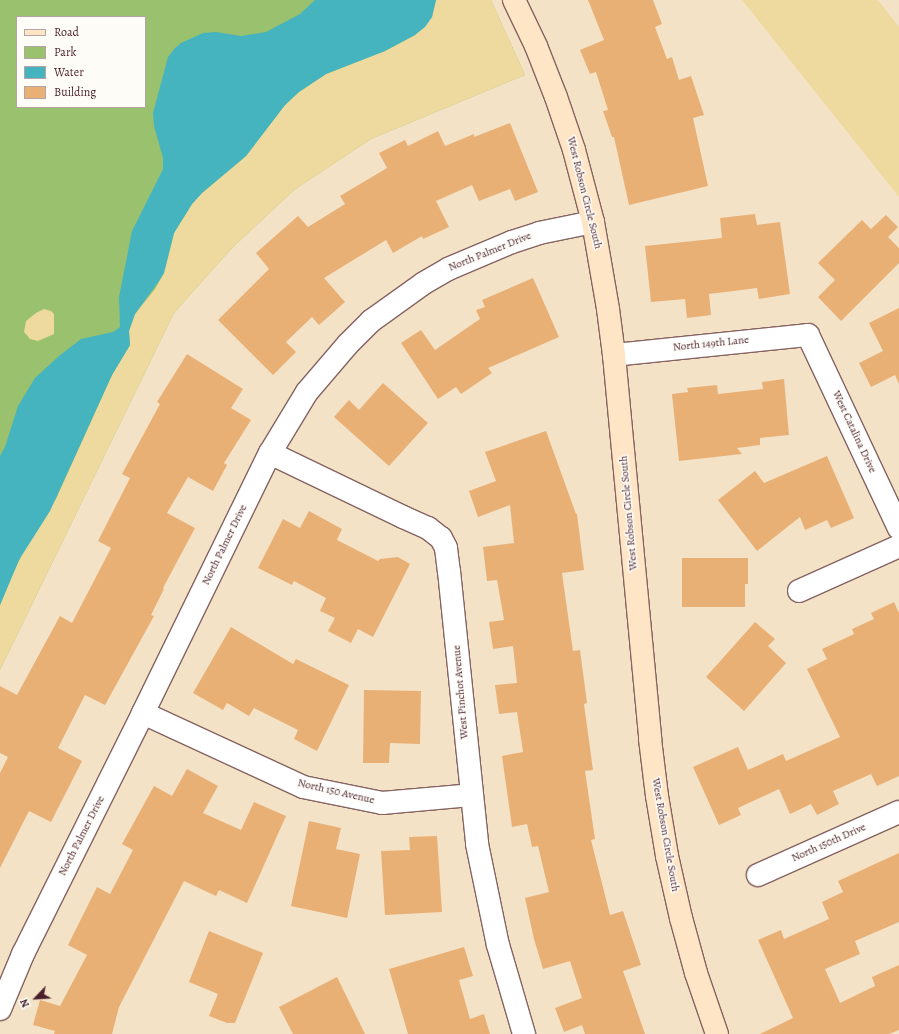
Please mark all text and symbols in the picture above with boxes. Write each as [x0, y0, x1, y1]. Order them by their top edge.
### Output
legend [16, 16, 146, 108]
text: Road [54, 24, 79, 40]
text: Park [54, 44, 77, 60]
text: Water [54, 64, 84, 80]
text: Building [54, 84, 96, 100]
street label: West Robson Circle South [564, 136, 604, 250]
street label: North Palmer Drive [447, 229, 533, 275]
street label: North 149th Lane [672, 333, 750, 355]
street label: West Catalina Drive [829, 389, 879, 475]
street label: West Robson Circle South [617, 455, 641, 571]
street label: North Palmer Drive [200, 503, 250, 587]
street label: West Pinchot Avenue [450, 644, 472, 740]
street label: North 150 Avenue [296, 777, 376, 807]
street label: West Robson Circle South [649, 777, 681, 893]
street label: North Palmer Drive [56, 794, 108, 878]
street label: North 150th Drive [790, 821, 868, 865]
north arrow [16, 978, 56, 1018]
text: N [16, 996, 33, 1010]

